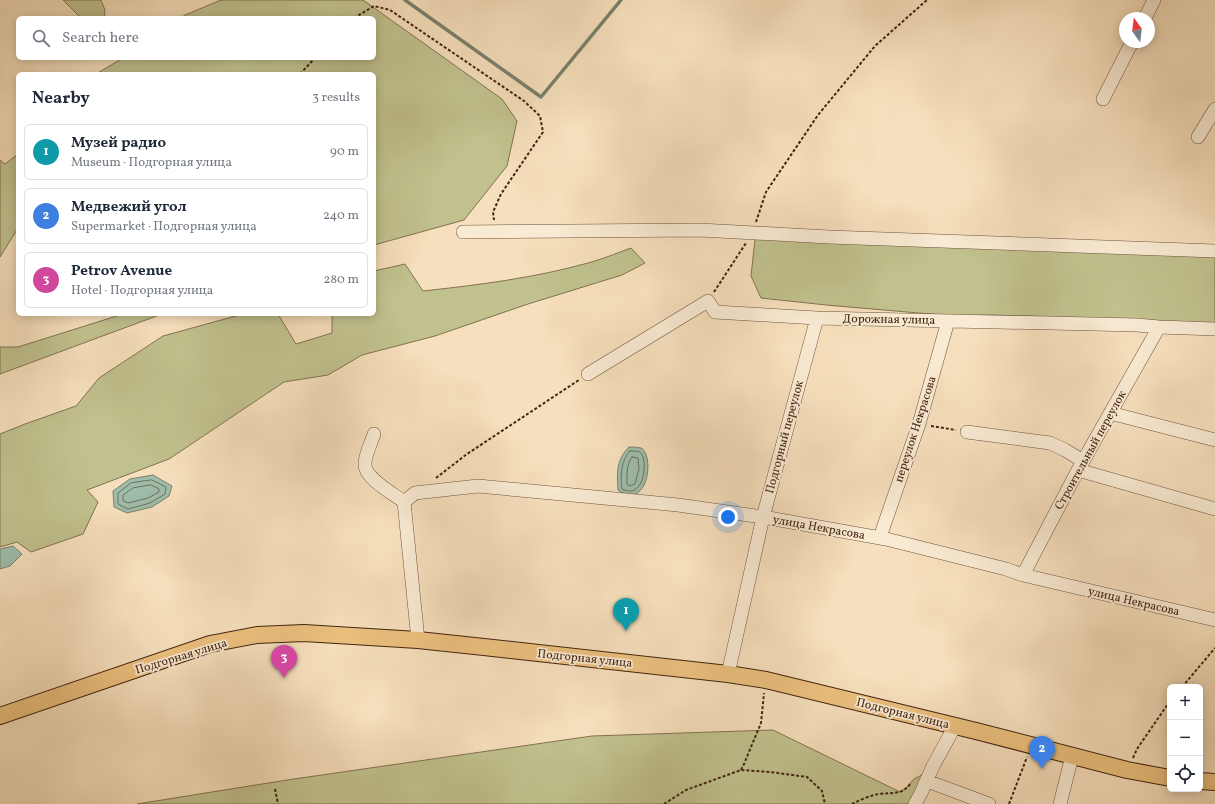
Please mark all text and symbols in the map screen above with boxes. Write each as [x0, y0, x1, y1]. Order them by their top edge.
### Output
north arrow [1119, 12, 1155, 48]
search box [16, 16, 376, 60]
icon: search [30, 27, 52, 49]
text: Search here [62, 28, 139, 49]
text: Nearby [32, 87, 90, 110]
text: 3 results [312, 89, 360, 107]
text: Музей радио [71, 133, 166, 154]
text: 1 [43, 143, 49, 161]
text: 90 m [330, 143, 359, 161]
text: Museum · Подгорная улица [71, 154, 232, 172]
text: Медвежий угол [71, 197, 186, 218]
text: 2 [43, 207, 49, 225]
text: 240 m [323, 207, 359, 225]
text: Supermarket · Подгорная улица [71, 218, 257, 236]
text: Petrov Avenue [71, 261, 172, 282]
text: 3 [43, 271, 49, 289]
text: 280 m [323, 271, 359, 289]
text: Hotel · Подгорная улица [71, 282, 213, 300]
street label: Дорожная улица [843, 311, 935, 329]
street label: переулок Некрасова [891, 374, 941, 484]
street label: Подгорный переулок [762, 378, 808, 496]
street label: Строительный переулок [1051, 387, 1131, 513]
your location [718, 507, 738, 527]
street label: улица Некрасова [771, 512, 866, 544]
street label: улица Некрасова [1086, 584, 1181, 620]
pin: 1 [613, 598, 639, 631]
street label: Подгорная улица [133, 635, 229, 679]
pin: 3 [271, 645, 297, 678]
street label: Подгорная улица [537, 646, 633, 672]
map controls [1167, 684, 1203, 792]
button: + [1167, 684, 1203, 720]
street label: Подгорная улица [855, 695, 951, 733]
button: − [1167, 720, 1203, 756]
pin: 2 [1029, 736, 1055, 769]
button: locate [1167, 756, 1203, 792]

